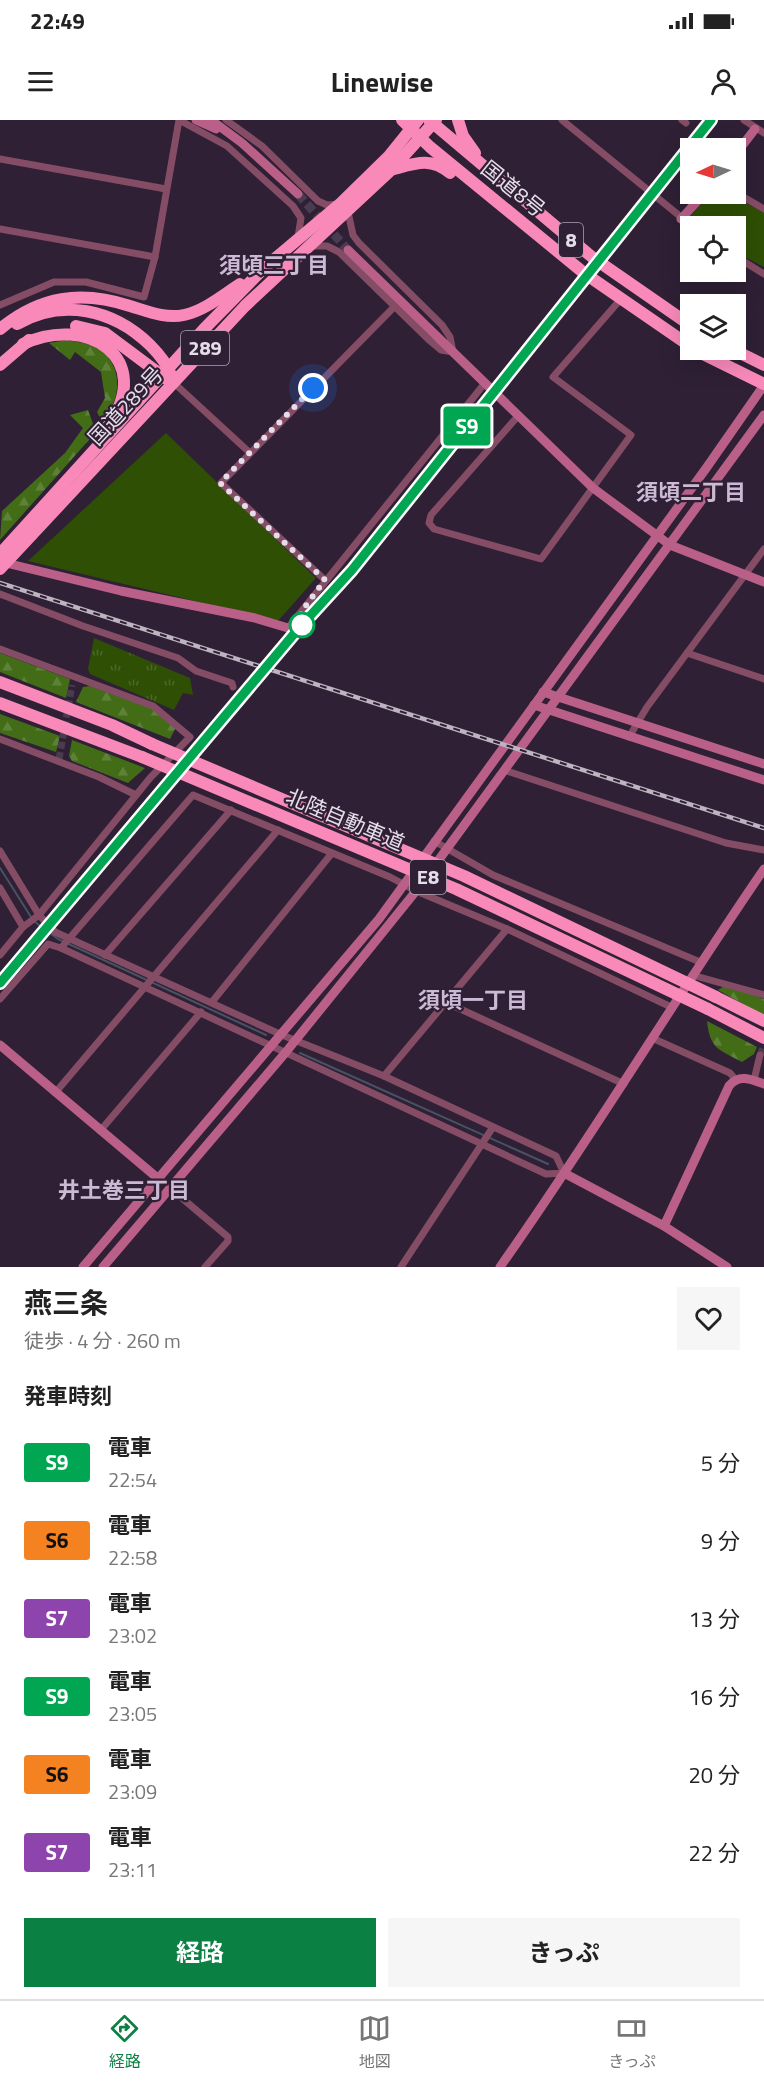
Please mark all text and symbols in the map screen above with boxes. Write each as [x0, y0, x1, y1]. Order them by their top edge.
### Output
text: 22:49 [30, 4, 85, 38]
text: Linewise [331, 61, 433, 102]
icon: menu [24, 65, 57, 98]
icon: person [707, 65, 740, 98]
north arrow [680, 138, 746, 204]
map controls [680, 138, 746, 360]
street label: 国道8号 [475, 152, 553, 224]
button: locate [680, 216, 746, 282]
road number: 8 [559, 223, 583, 257]
district label: 須頃三丁目 [219, 248, 329, 282]
button: layers [680, 294, 746, 360]
road number: 289 [181, 331, 229, 365]
street label: 国道289号 [80, 358, 170, 452]
your location [298, 373, 328, 403]
line badge: S9 [440, 406, 494, 446]
text: S9 [455, 410, 479, 442]
district label: 須頃二丁目 [636, 475, 746, 509]
unlabelled marker [289, 612, 315, 638]
street label: 北陸自動車道 [281, 780, 410, 858]
road number: E8 [410, 860, 446, 894]
district label: 須頃一丁目 [418, 983, 528, 1017]
district label: 井土巻三丁目 [58, 1173, 190, 1207]
text: 燕三条 [24, 1281, 108, 1324]
button: heart [677, 1287, 740, 1350]
text: 徒歩 · 4 分 · 260 m [24, 1325, 181, 1356]
text: 発車時刻 [24, 1379, 112, 1413]
text: 電車 [108, 1430, 152, 1464]
text: S9 [45, 1446, 69, 1478]
text: 5 分 [701, 1446, 740, 1480]
text: 22:54 [108, 1464, 157, 1495]
text: 電車 [108, 1508, 152, 1542]
text: S6 [45, 1524, 69, 1556]
text: 9 分 [701, 1524, 740, 1558]
text: 22:58 [108, 1542, 157, 1573]
text: 電車 [108, 1586, 152, 1620]
text: S7 [45, 1602, 69, 1634]
text: 13 分 [689, 1602, 740, 1636]
text: 23:02 [108, 1620, 157, 1651]
text: 電車 [108, 1664, 152, 1698]
text: S9 [45, 1680, 69, 1712]
text: 16 分 [689, 1680, 740, 1714]
text: 23:05 [108, 1698, 157, 1729]
text: 電車 [108, 1742, 152, 1776]
text: S6 [45, 1758, 69, 1790]
text: 20 分 [689, 1758, 740, 1792]
text: 23:09 [108, 1776, 157, 1807]
text: 電車 [108, 1820, 152, 1854]
text: S7 [45, 1836, 69, 1868]
text: 22 分 [689, 1836, 740, 1870]
text: 23:11 [108, 1854, 157, 1885]
button: 経路 [24, 1918, 376, 1987]
button: きっぷ [388, 1918, 740, 1987]
tab: 経路 [108, 2012, 141, 2073]
tab: 地図 [358, 2012, 391, 2073]
tab: きっぷ [608, 2012, 656, 2073]

